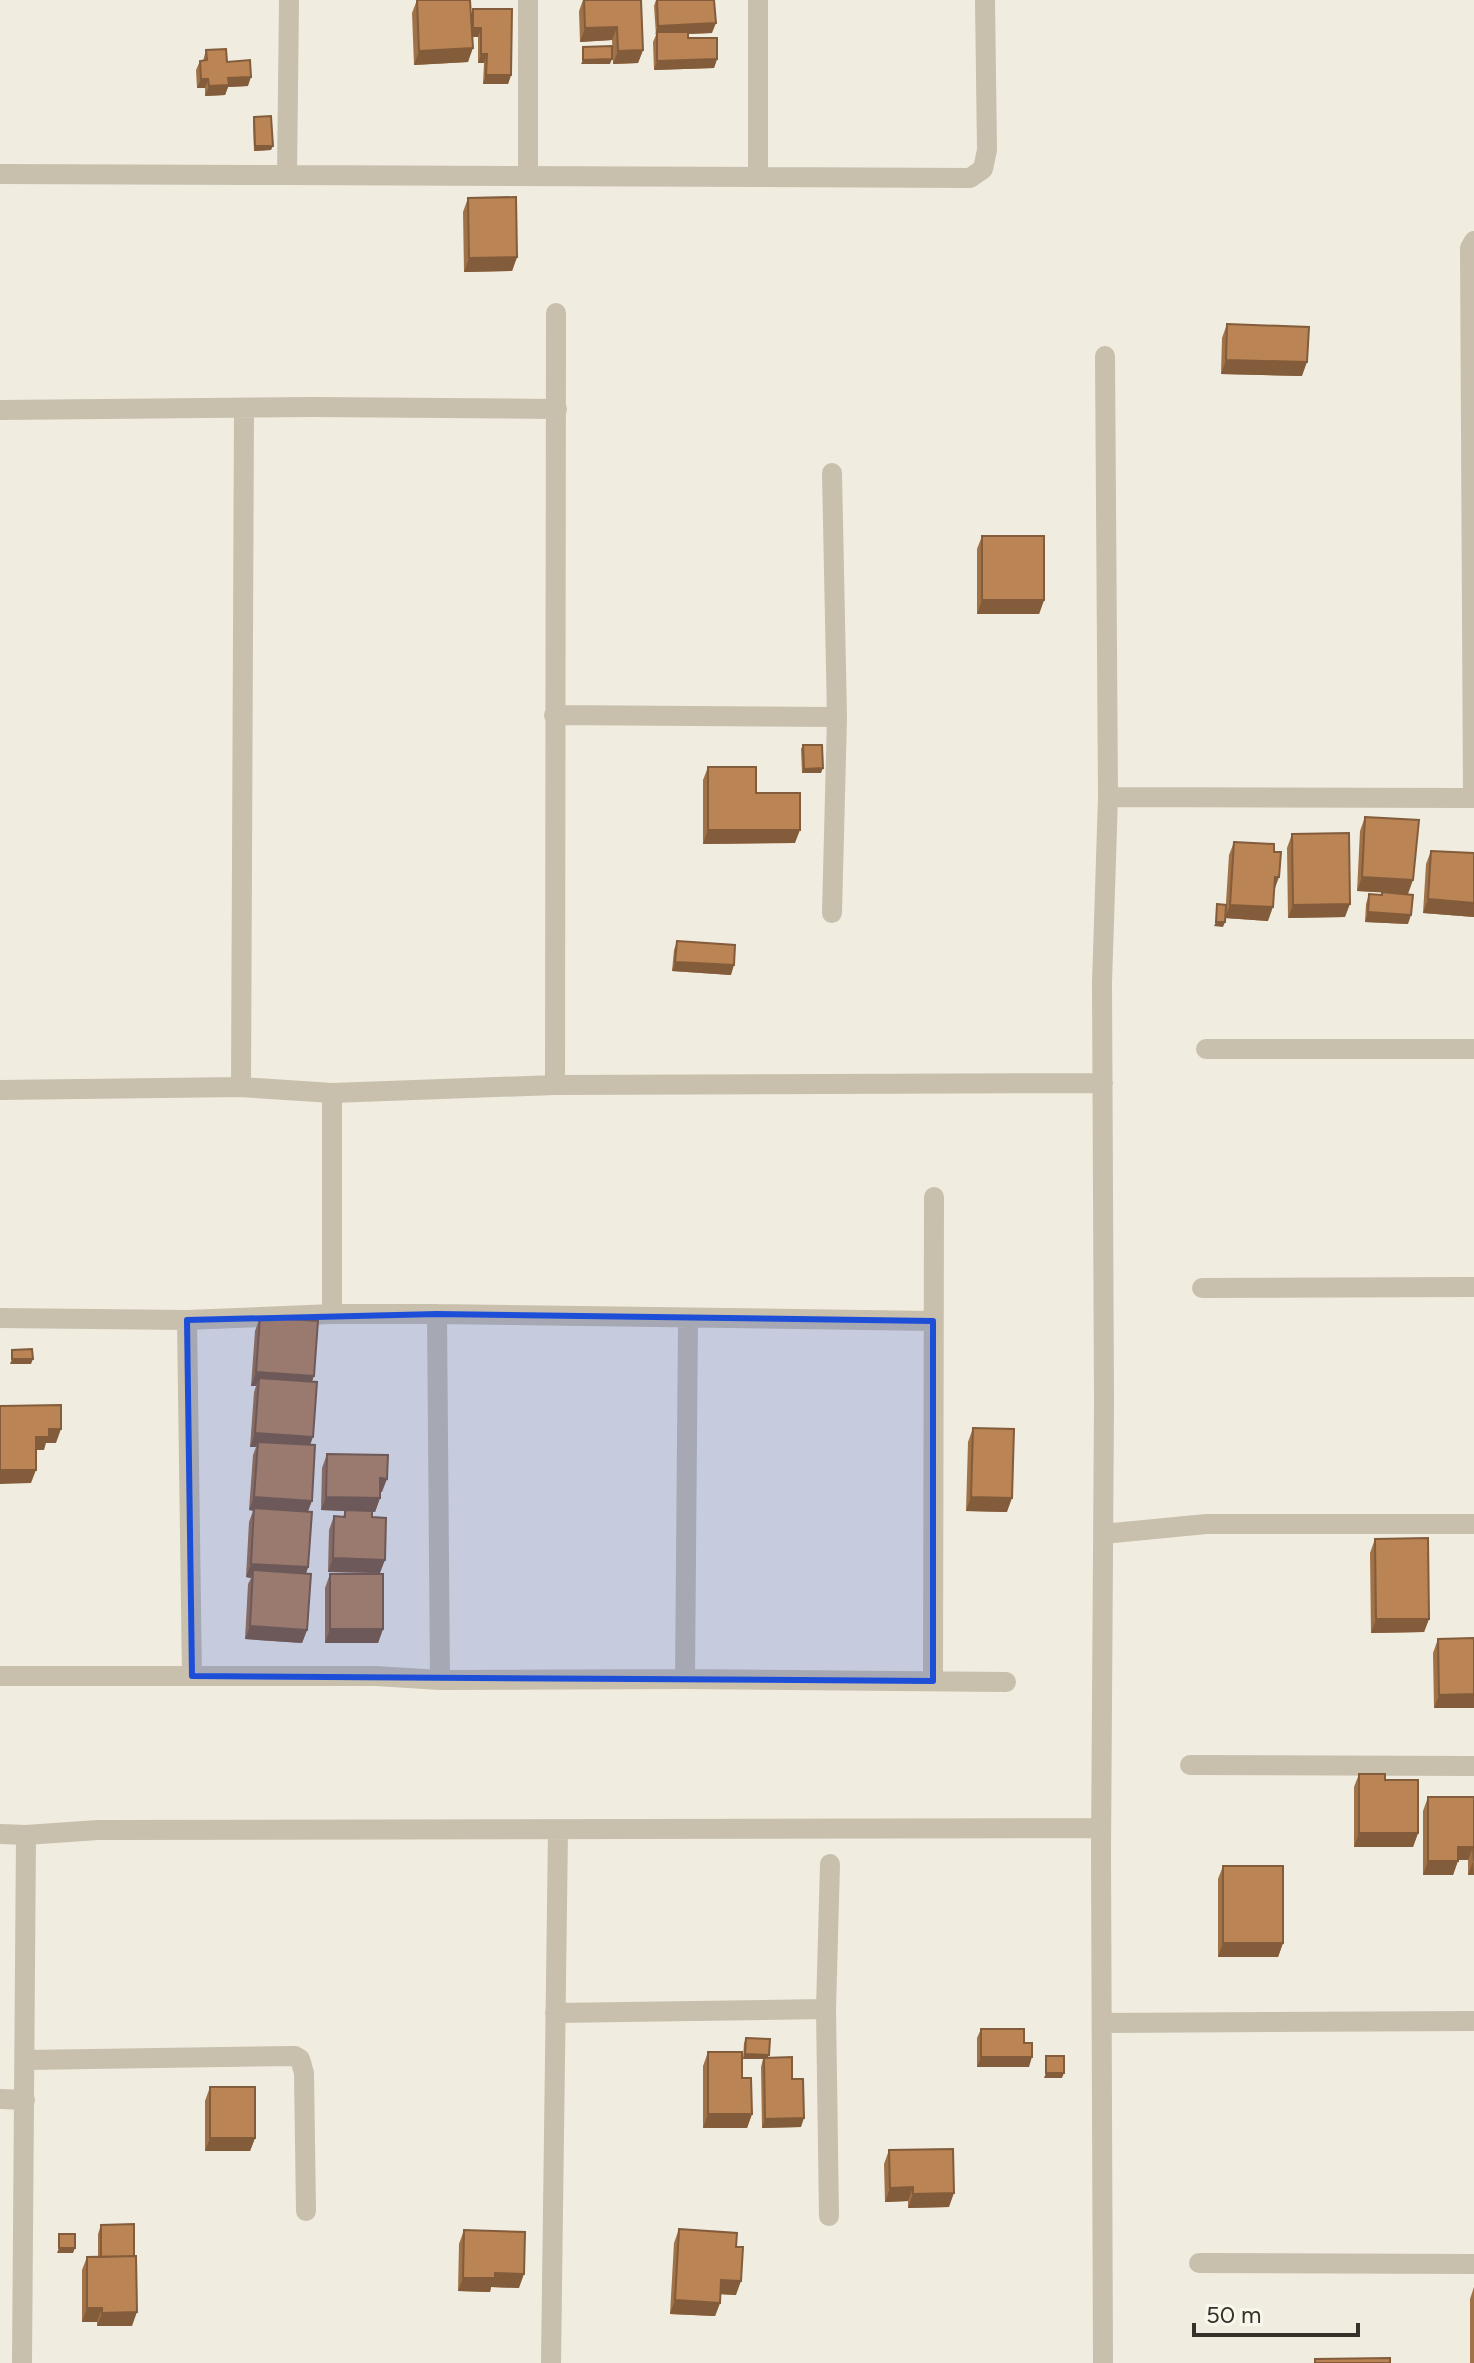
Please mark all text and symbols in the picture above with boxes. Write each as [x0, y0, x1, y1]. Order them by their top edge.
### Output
scale bar [1194, 2287, 1358, 2337]
text: 50 m [1206, 2300, 1262, 2329]

